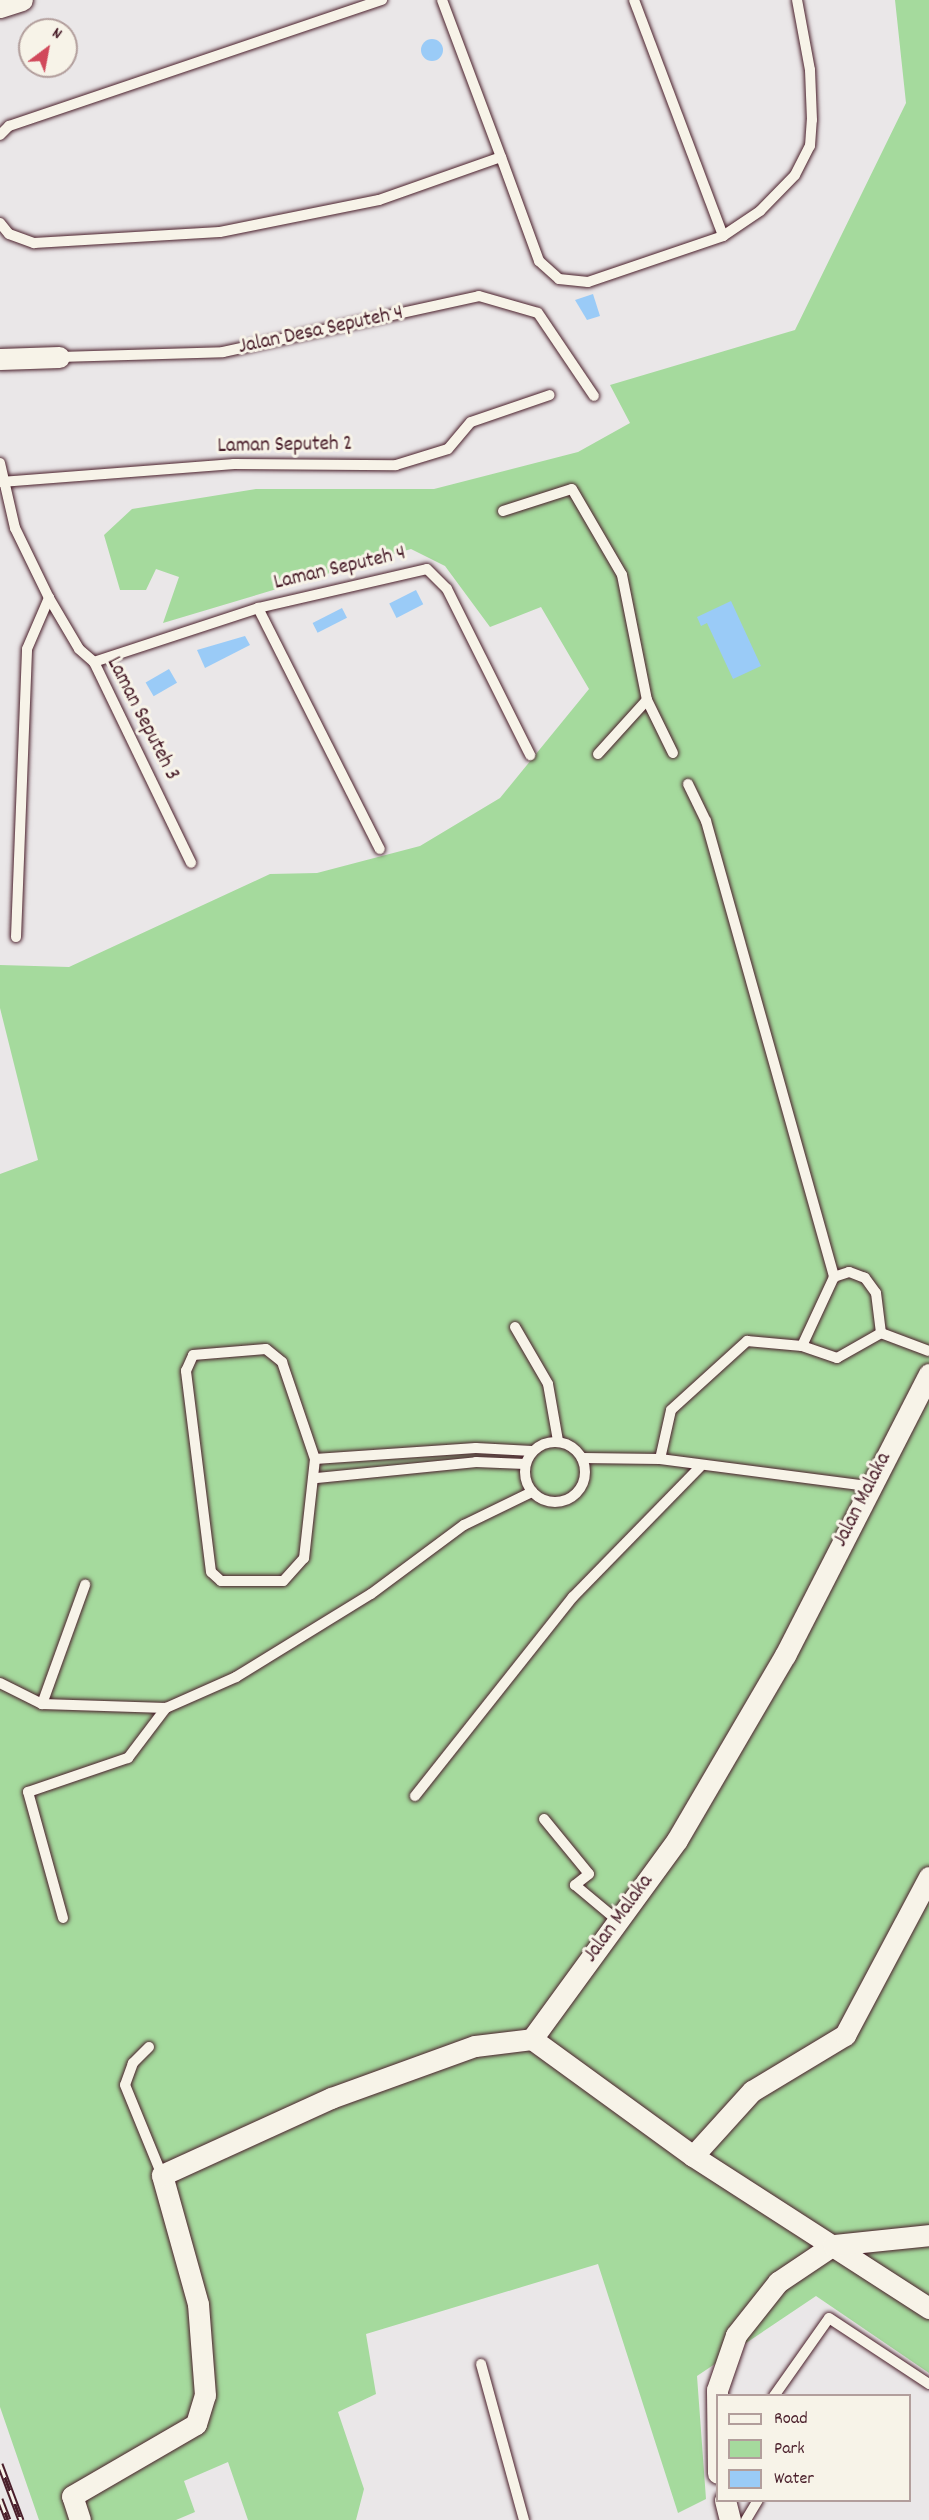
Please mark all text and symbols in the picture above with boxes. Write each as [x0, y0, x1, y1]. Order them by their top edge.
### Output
north arrow [18, 18, 78, 78]
text: N [47, 22, 66, 46]
street label: Jalan Desa Seputeh 4 [236, 301, 406, 361]
street label: Laman Seputeh 2 [217, 432, 353, 460]
street label: Laman Seputeh 4 [272, 542, 408, 596]
street label: Laman Seputeh 3 [100, 653, 184, 785]
street label: Jalan Malaka [829, 1449, 897, 1551]
street label: Jalan Malaka [579, 1870, 659, 1968]
legend [716, 2394, 911, 2502]
text: Road [774, 2407, 808, 2432]
text: Park [774, 2437, 805, 2462]
text: Water [774, 2467, 814, 2492]

